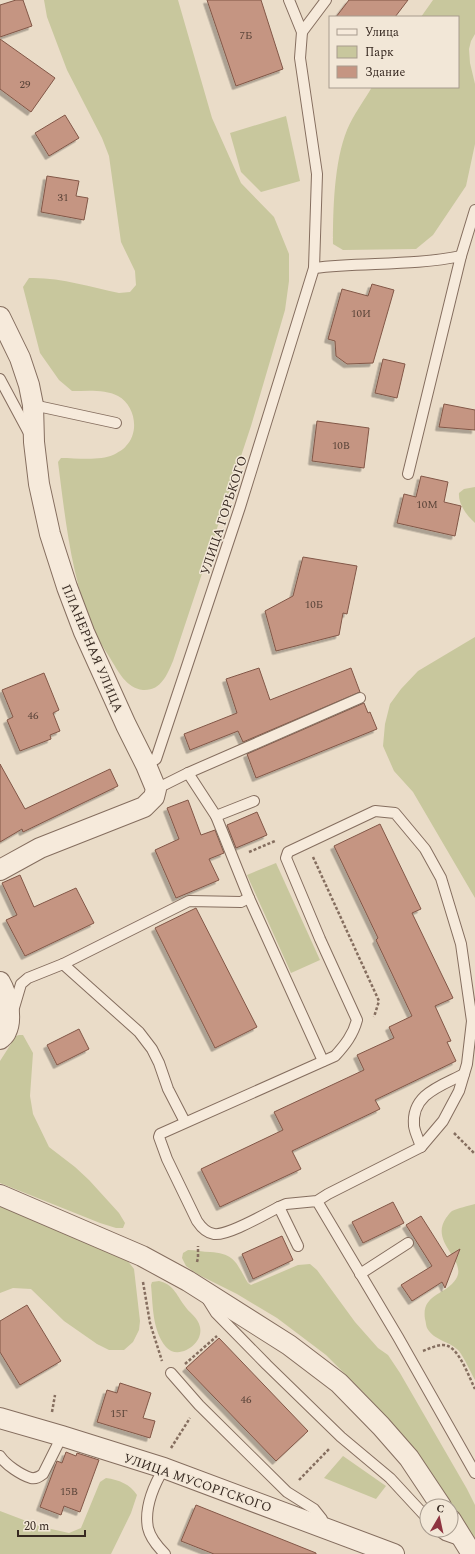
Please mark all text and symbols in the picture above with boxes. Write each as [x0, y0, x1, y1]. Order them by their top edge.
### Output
legend [329, 16, 459, 88]
text: Улица [365, 23, 399, 42]
house number: 7Б [240, 27, 252, 44]
text: Парк [365, 43, 394, 62]
text: Здание [365, 63, 405, 82]
house number: 29 [20, 76, 31, 93]
house number: 31 [58, 189, 69, 206]
house number: 10И [351, 305, 371, 322]
house number: 10В [332, 437, 350, 454]
street label: УЛИЦА ГОРЬКОГО [195, 453, 253, 577]
house number: 10М [416, 496, 438, 513]
street label: ПЛАНЕРНАЯ УЛИЦА [56, 581, 128, 716]
house number: 10Б [305, 596, 323, 613]
house number: 46 [28, 707, 39, 724]
house number: 46 [241, 1391, 252, 1408]
house number: 15Г [110, 1405, 128, 1422]
street label: УЛИЦА МУСОРГСКОГО [121, 1448, 274, 1518]
house number: 15В [60, 1483, 78, 1500]
north arrow [419, 1498, 459, 1538]
text: С [435, 1500, 446, 1518]
scale bar [18, 1512, 85, 1538]
text: 20 m [24, 1517, 49, 1536]

